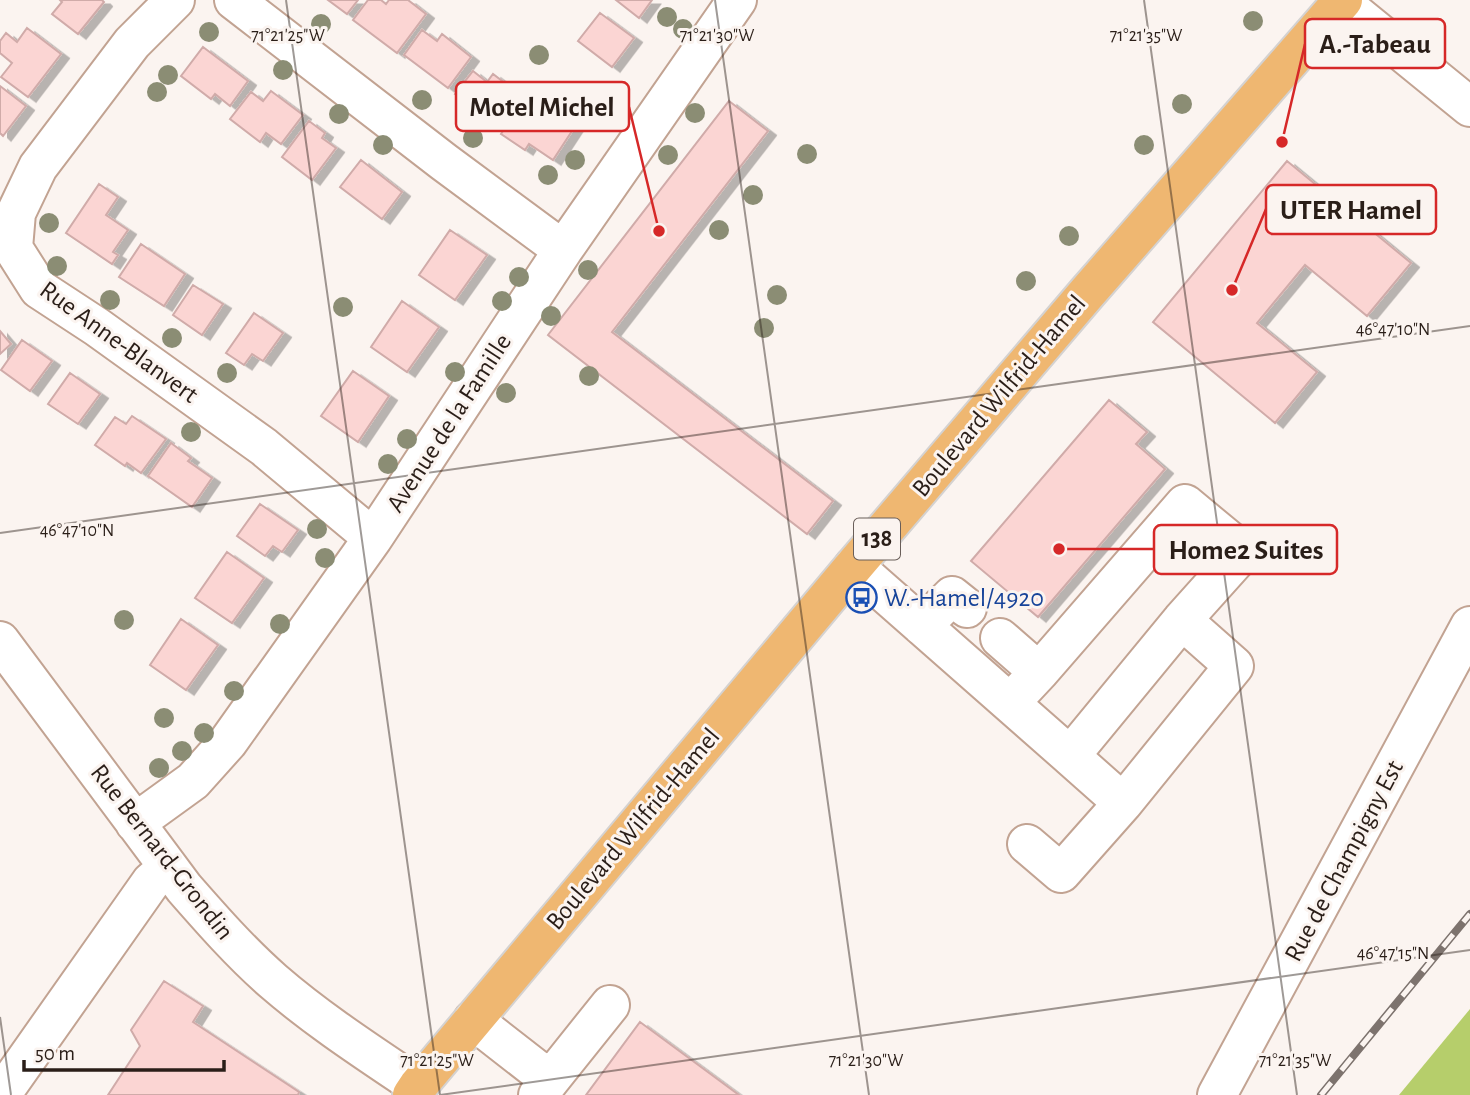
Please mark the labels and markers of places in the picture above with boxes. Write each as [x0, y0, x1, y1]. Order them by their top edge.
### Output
callout: A.-Tabeau [1305, 19, 1445, 68]
callout: Motel Michel [456, 82, 629, 131]
callout: UTER Hamel [1266, 185, 1436, 234]
callout: Home2 Suites [1154, 525, 1337, 574]
bus stop icon: W.-Hamel/4920 [844, 581, 878, 615]
place label: W.-Hamel/4920 [884, 585, 1044, 611]

